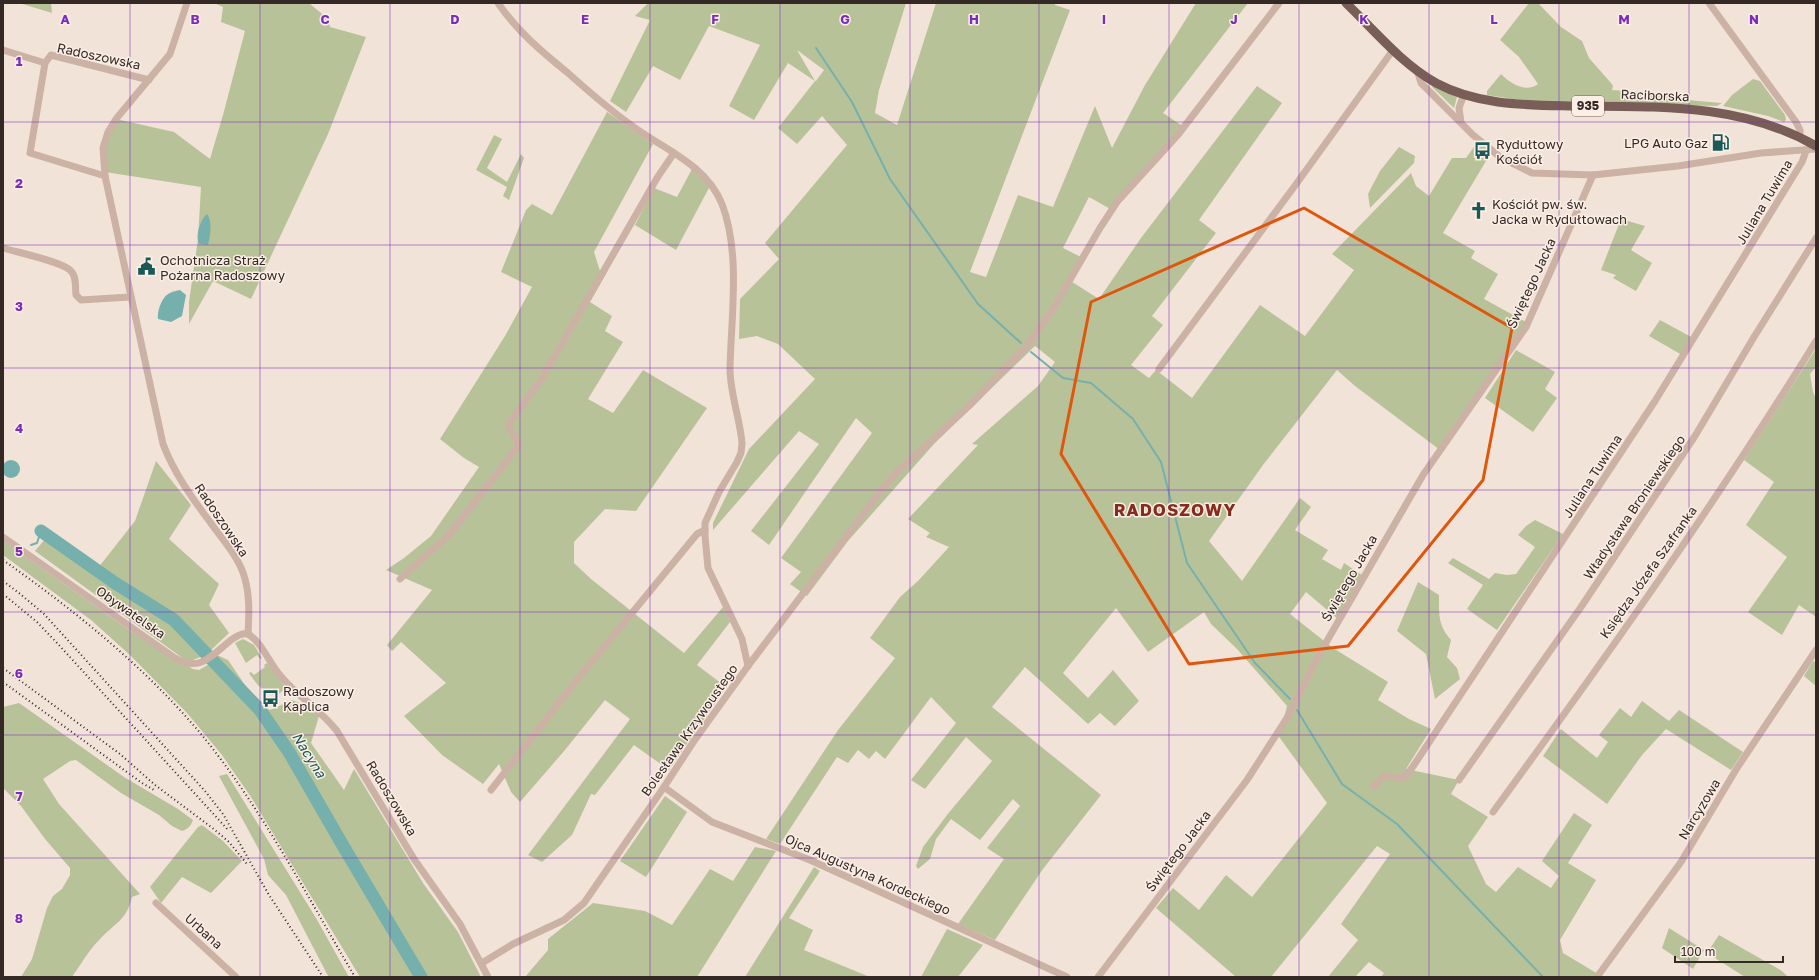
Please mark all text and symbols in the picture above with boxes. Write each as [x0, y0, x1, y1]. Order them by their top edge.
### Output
text: A [60, 11, 70, 27]
text: B [190, 11, 200, 27]
text: C [320, 11, 330, 27]
text: D [450, 11, 460, 27]
text: E [581, 11, 589, 27]
text: F [711, 11, 719, 27]
text: G [840, 11, 850, 27]
text: H [969, 11, 979, 27]
text: I [1102, 11, 1106, 27]
text: J [1230, 11, 1238, 27]
text: K [1359, 11, 1369, 27]
text: L [1490, 11, 1498, 27]
text: M [1618, 11, 1630, 27]
text: N [1749, 11, 1759, 27]
street label: Radoszowska [56, 39, 142, 73]
text: 1 [16, 53, 23, 69]
street label: Raciborska [1620, 86, 1690, 104]
road number: 935 [1572, 96, 1604, 116]
fuel station icon: LPG Auto Gaz [1711, 133, 1731, 153]
place label: LPG Auto Gaz [1624, 135, 1708, 151]
place label: Rydułtowy Kościół [1496, 136, 1564, 167]
bus stop icon: Rydułtowy Kościół [1473, 141, 1493, 161]
street label: Juliana Tuwima [1732, 157, 1796, 247]
text: 2 [15, 175, 23, 191]
place label: Kościół pw. św. Jacka w Rydułtowach [1492, 196, 1627, 227]
church icon: Kościół pw. św. Jacka w Rydułtowach [1469, 201, 1489, 221]
street label: Świętego Jacka [1503, 235, 1559, 331]
place label: Ochotnicza Straż Pożarna Radoszowy [160, 252, 286, 283]
public building icon: Ochotnicza Straż Pożarna Radoszowy [137, 257, 157, 277]
text: 3 [15, 298, 23, 314]
text: 4 [15, 420, 23, 436]
street label: Juliana Tuwima [1559, 431, 1625, 521]
street label: Władysława Broniewskiego [1580, 432, 1688, 582]
street label: Radoszowska [192, 480, 252, 560]
district label: RADOSZOWY [1114, 499, 1236, 520]
street label: Księdza Józefa Szafranka [1596, 503, 1700, 641]
street label: Świętego Jacka [1318, 532, 1380, 624]
text: 5 [15, 543, 23, 559]
street label: Obywatelska [93, 582, 169, 642]
street label: Bolesława Krzywoustego [637, 661, 741, 799]
text: 6 [15, 665, 23, 681]
place label: Radoszowy Kaplica [283, 683, 355, 714]
bus stop icon: Radoszowy Kaplica [260, 688, 280, 708]
water label: Nacyna [289, 729, 331, 781]
street label: Radoszowska [363, 757, 421, 839]
street label: Narcyzowa [1675, 776, 1723, 842]
text: 7 [15, 788, 23, 804]
street label: Świętego Jacka [1142, 807, 1214, 895]
street label: Ojca Augustyna Kordeckiego [783, 830, 953, 918]
text: 8 [15, 910, 23, 926]
street label: Urbana [182, 910, 226, 952]
scale bar [1675, 938, 1783, 964]
text: 100 m [1681, 944, 1715, 959]

